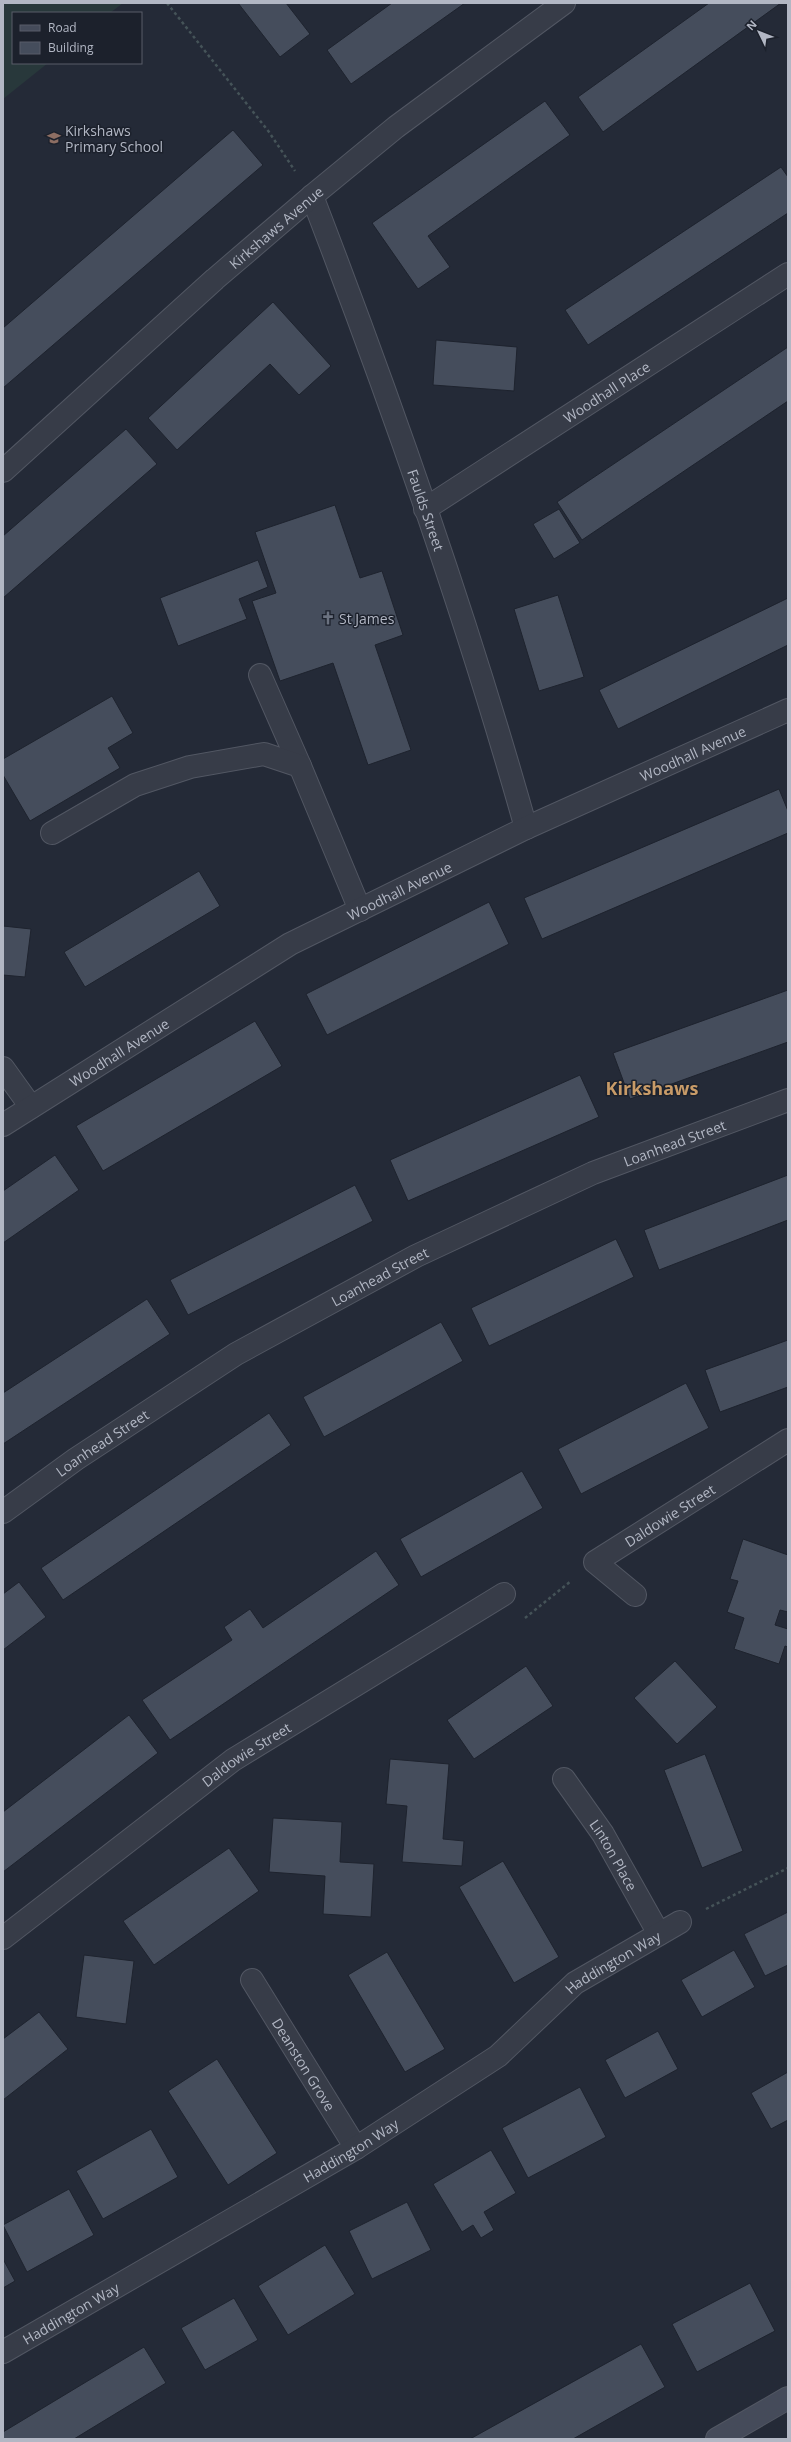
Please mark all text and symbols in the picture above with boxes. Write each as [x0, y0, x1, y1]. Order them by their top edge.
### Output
legend [12, 12, 142, 64]
north arrow [739, 12, 779, 52]
text: N [743, 16, 760, 33]
text: Road [48, 19, 77, 36]
text: Building [48, 39, 94, 56]
place label: Kirkshaws Primary School [65, 121, 163, 156]
school or university icon: Kirkshaws Primary School [46, 130, 62, 146]
street label: Kirkshaws Avenue [225, 181, 327, 273]
street label: Woodhall Place [559, 356, 653, 427]
street label: Faulds Street [404, 466, 449, 553]
place label: St James [339, 609, 395, 628]
church icon: St James [320, 610, 336, 626]
street label: Woodhall Avenue [637, 721, 749, 785]
street label: Woodhall Avenue [344, 857, 455, 924]
street label: Woodhall Avenue [65, 1013, 172, 1090]
district label: Kirkshaws [606, 1076, 698, 1100]
street label: Loanhead Street [621, 1115, 728, 1170]
street label: Loanhead Street [328, 1242, 431, 1310]
street label: Loanhead Street [52, 1405, 152, 1480]
street label: Daldowie Street [621, 1479, 718, 1551]
street label: Daldowie Street [197, 1717, 294, 1791]
street label: Linton Place [586, 1815, 642, 1894]
street label: Haddington Way [560, 1925, 665, 1998]
street label: Deanston Grove [268, 2014, 340, 2114]
street label: Haddington Way [299, 2113, 403, 2186]
street label: Haddington Way [19, 2277, 123, 2348]

